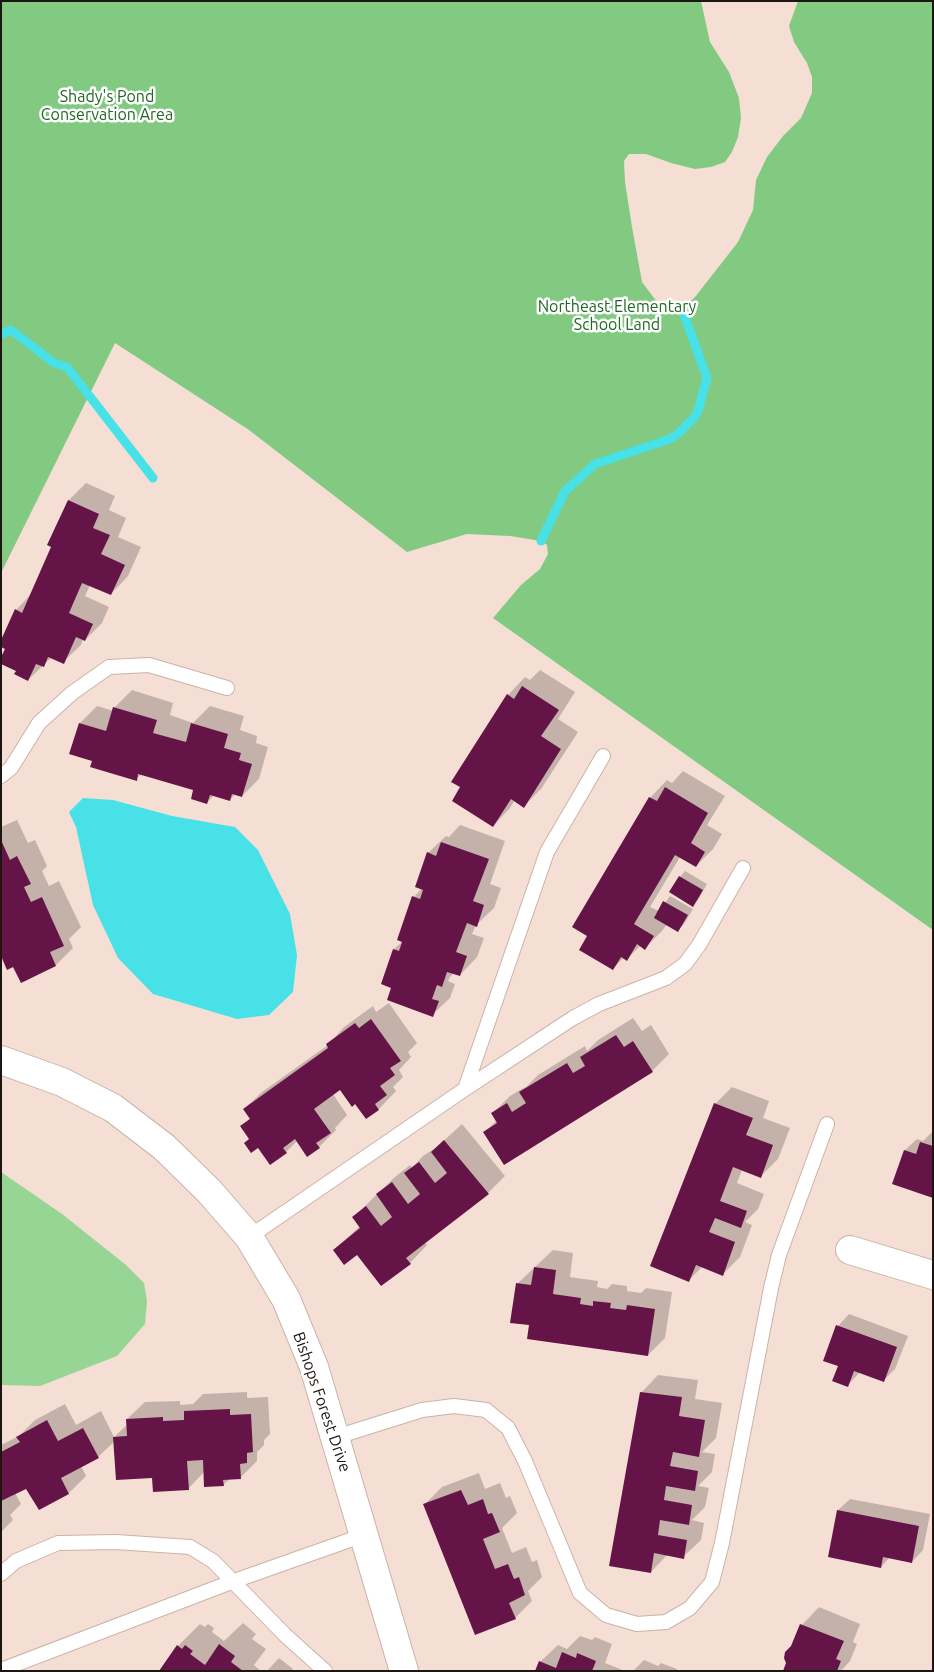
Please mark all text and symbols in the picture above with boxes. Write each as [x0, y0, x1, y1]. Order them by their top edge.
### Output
park label: Shady's Pond Conservation Area [41, 87, 173, 125]
park label: Northeast Elementary School Land [538, 297, 696, 335]
street label: Bishops Forest Drive [289, 1329, 355, 1475]

